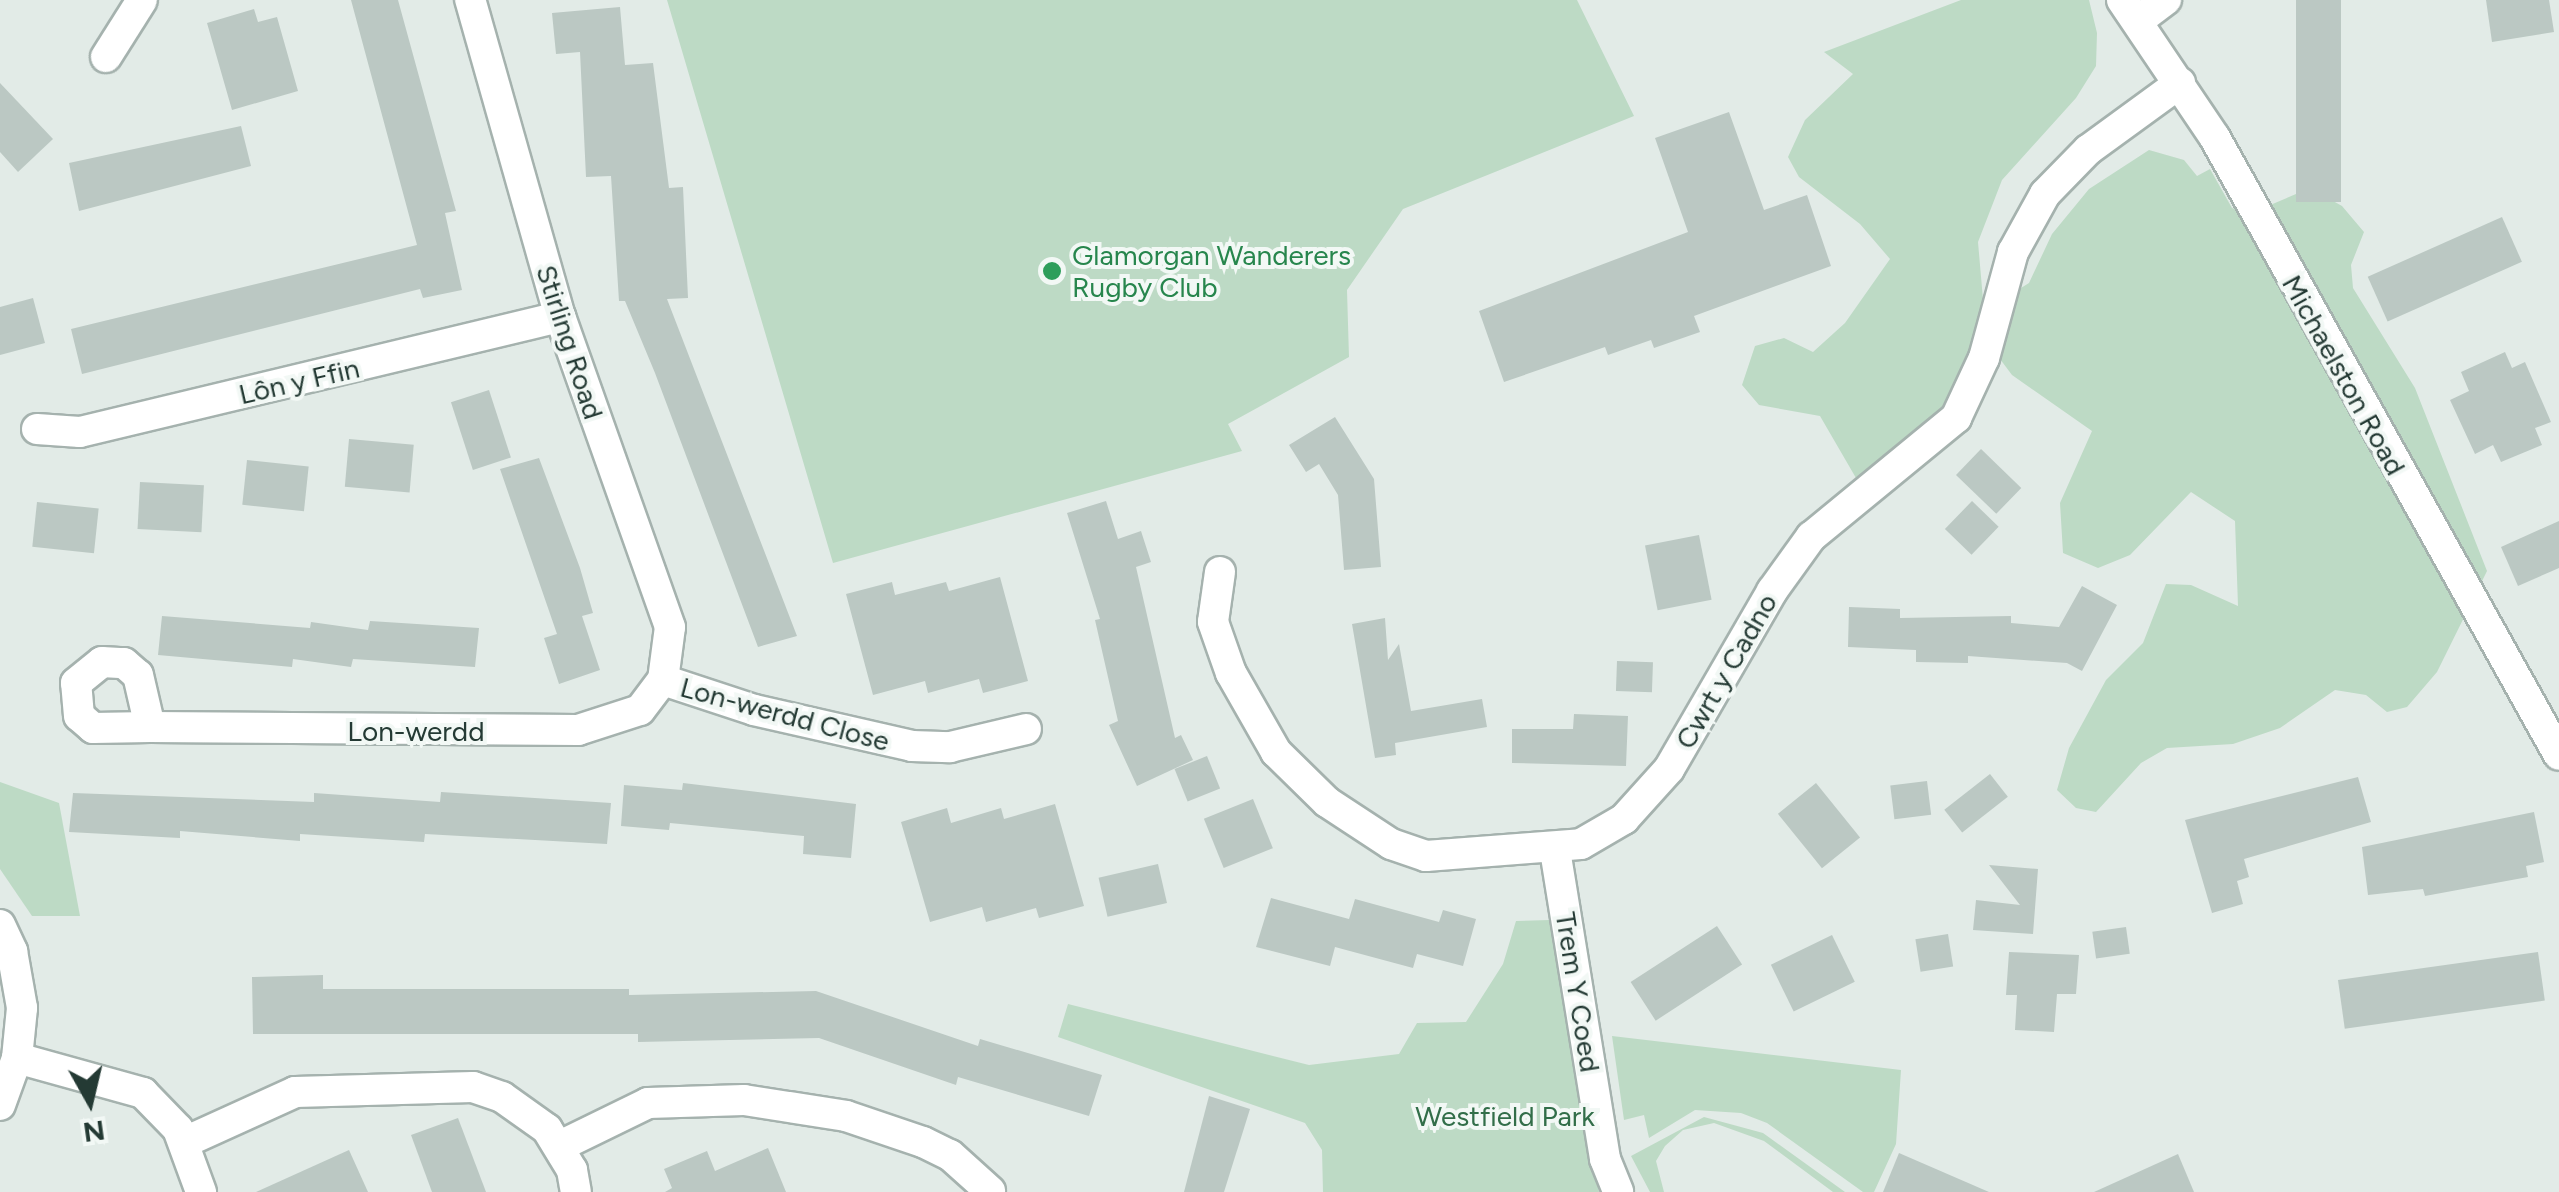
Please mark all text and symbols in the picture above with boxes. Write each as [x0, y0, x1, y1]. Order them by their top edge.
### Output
place label: Glamorgan Wanderers Rugby Club [1072, 238, 1351, 304]
marker: Glamorgan Wanderers Rugby Club [1041, 260, 1063, 282]
street label: Stirling Road [529, 261, 611, 423]
street label: Michaelston Road [2275, 269, 2413, 481]
street label: Lôn y Ffin [235, 351, 363, 411]
street label: Cwrt y Cadno [1668, 587, 1784, 755]
street label: Lon-werdd Close [677, 670, 893, 758]
street label: Lon-werdd [347, 714, 485, 748]
street label: Trem Y Coed [1549, 910, 1607, 1074]
north arrow [40, 1052, 140, 1152]
park label: Westfield Park [1415, 1099, 1595, 1133]
text: N [81, 1113, 107, 1150]

